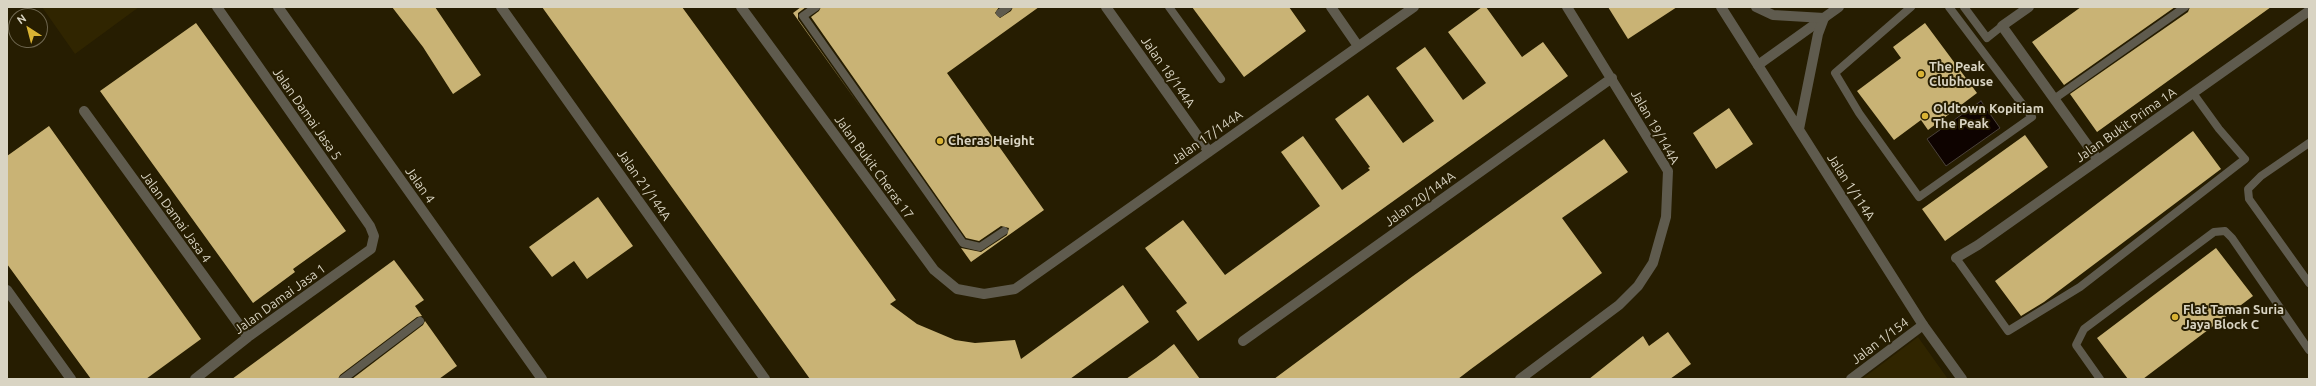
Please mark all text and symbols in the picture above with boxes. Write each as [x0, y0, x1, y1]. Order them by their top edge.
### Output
north arrow [8, 8, 48, 48]
text: N [15, 12, 28, 26]
street label: Jalan 18/144A [1138, 33, 1198, 111]
place label: The Peak Clubhouse [1929, 59, 1993, 90]
street label: Jalan Damai Jasa 5 [269, 65, 345, 163]
marker: The Peak Clubhouse [1916, 69, 1926, 79]
street label: Jalan Bukit Prima 1A [2073, 84, 2179, 166]
street label: Jalan 19/144A [1627, 87, 1683, 167]
place label: Oldtown Kopitiam The Peak [1933, 101, 2044, 132]
street label: Jalan 17/144A [1168, 107, 1246, 167]
marker: Oldtown Kopitiam The Peak [1920, 111, 1930, 121]
street label: Jalan Bukit Cheras 17 [831, 112, 917, 222]
place label: Cheras Height [948, 133, 1034, 149]
marker: Cheras Height [935, 136, 945, 146]
street label: Jalan 21/144A [614, 146, 674, 224]
street label: Jalan 1/114A [1824, 151, 1878, 223]
street label: Jalan 4 [402, 164, 438, 206]
street label: Jalan Damai Jasa 4 [138, 168, 214, 266]
street label: Jalan 20/144A [1382, 168, 1458, 230]
street label: Jalan Damai Jasa 1 [231, 261, 329, 337]
place label: Flat Taman Suria Jaya Block C [2183, 302, 2284, 333]
marker: Flat Taman Suria Jaya Block C [2170, 312, 2180, 322]
street label: Jalan 1/154 [1848, 314, 1912, 368]

